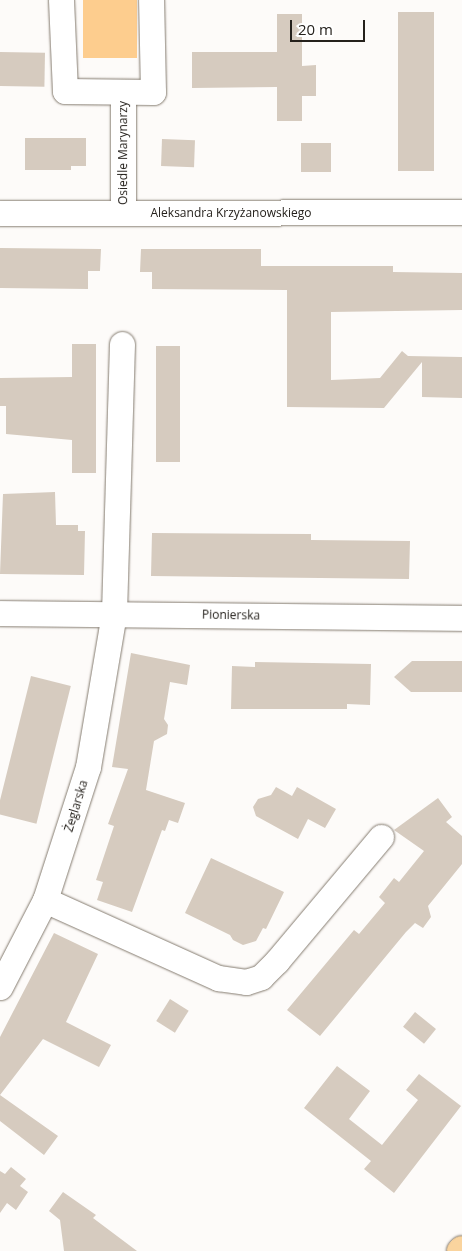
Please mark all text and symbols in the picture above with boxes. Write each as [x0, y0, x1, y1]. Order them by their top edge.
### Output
scale bar [292, 10, 367, 42]
text: 20 m [298, 19, 333, 39]
street label: Osiedle Marynarzy [116, 101, 130, 205]
street label: Aleksandra Krzyżanowskiego [150, 206, 312, 220]
street label: Pionierska [202, 607, 260, 623]
street label: Żeglarska [61, 778, 91, 834]

